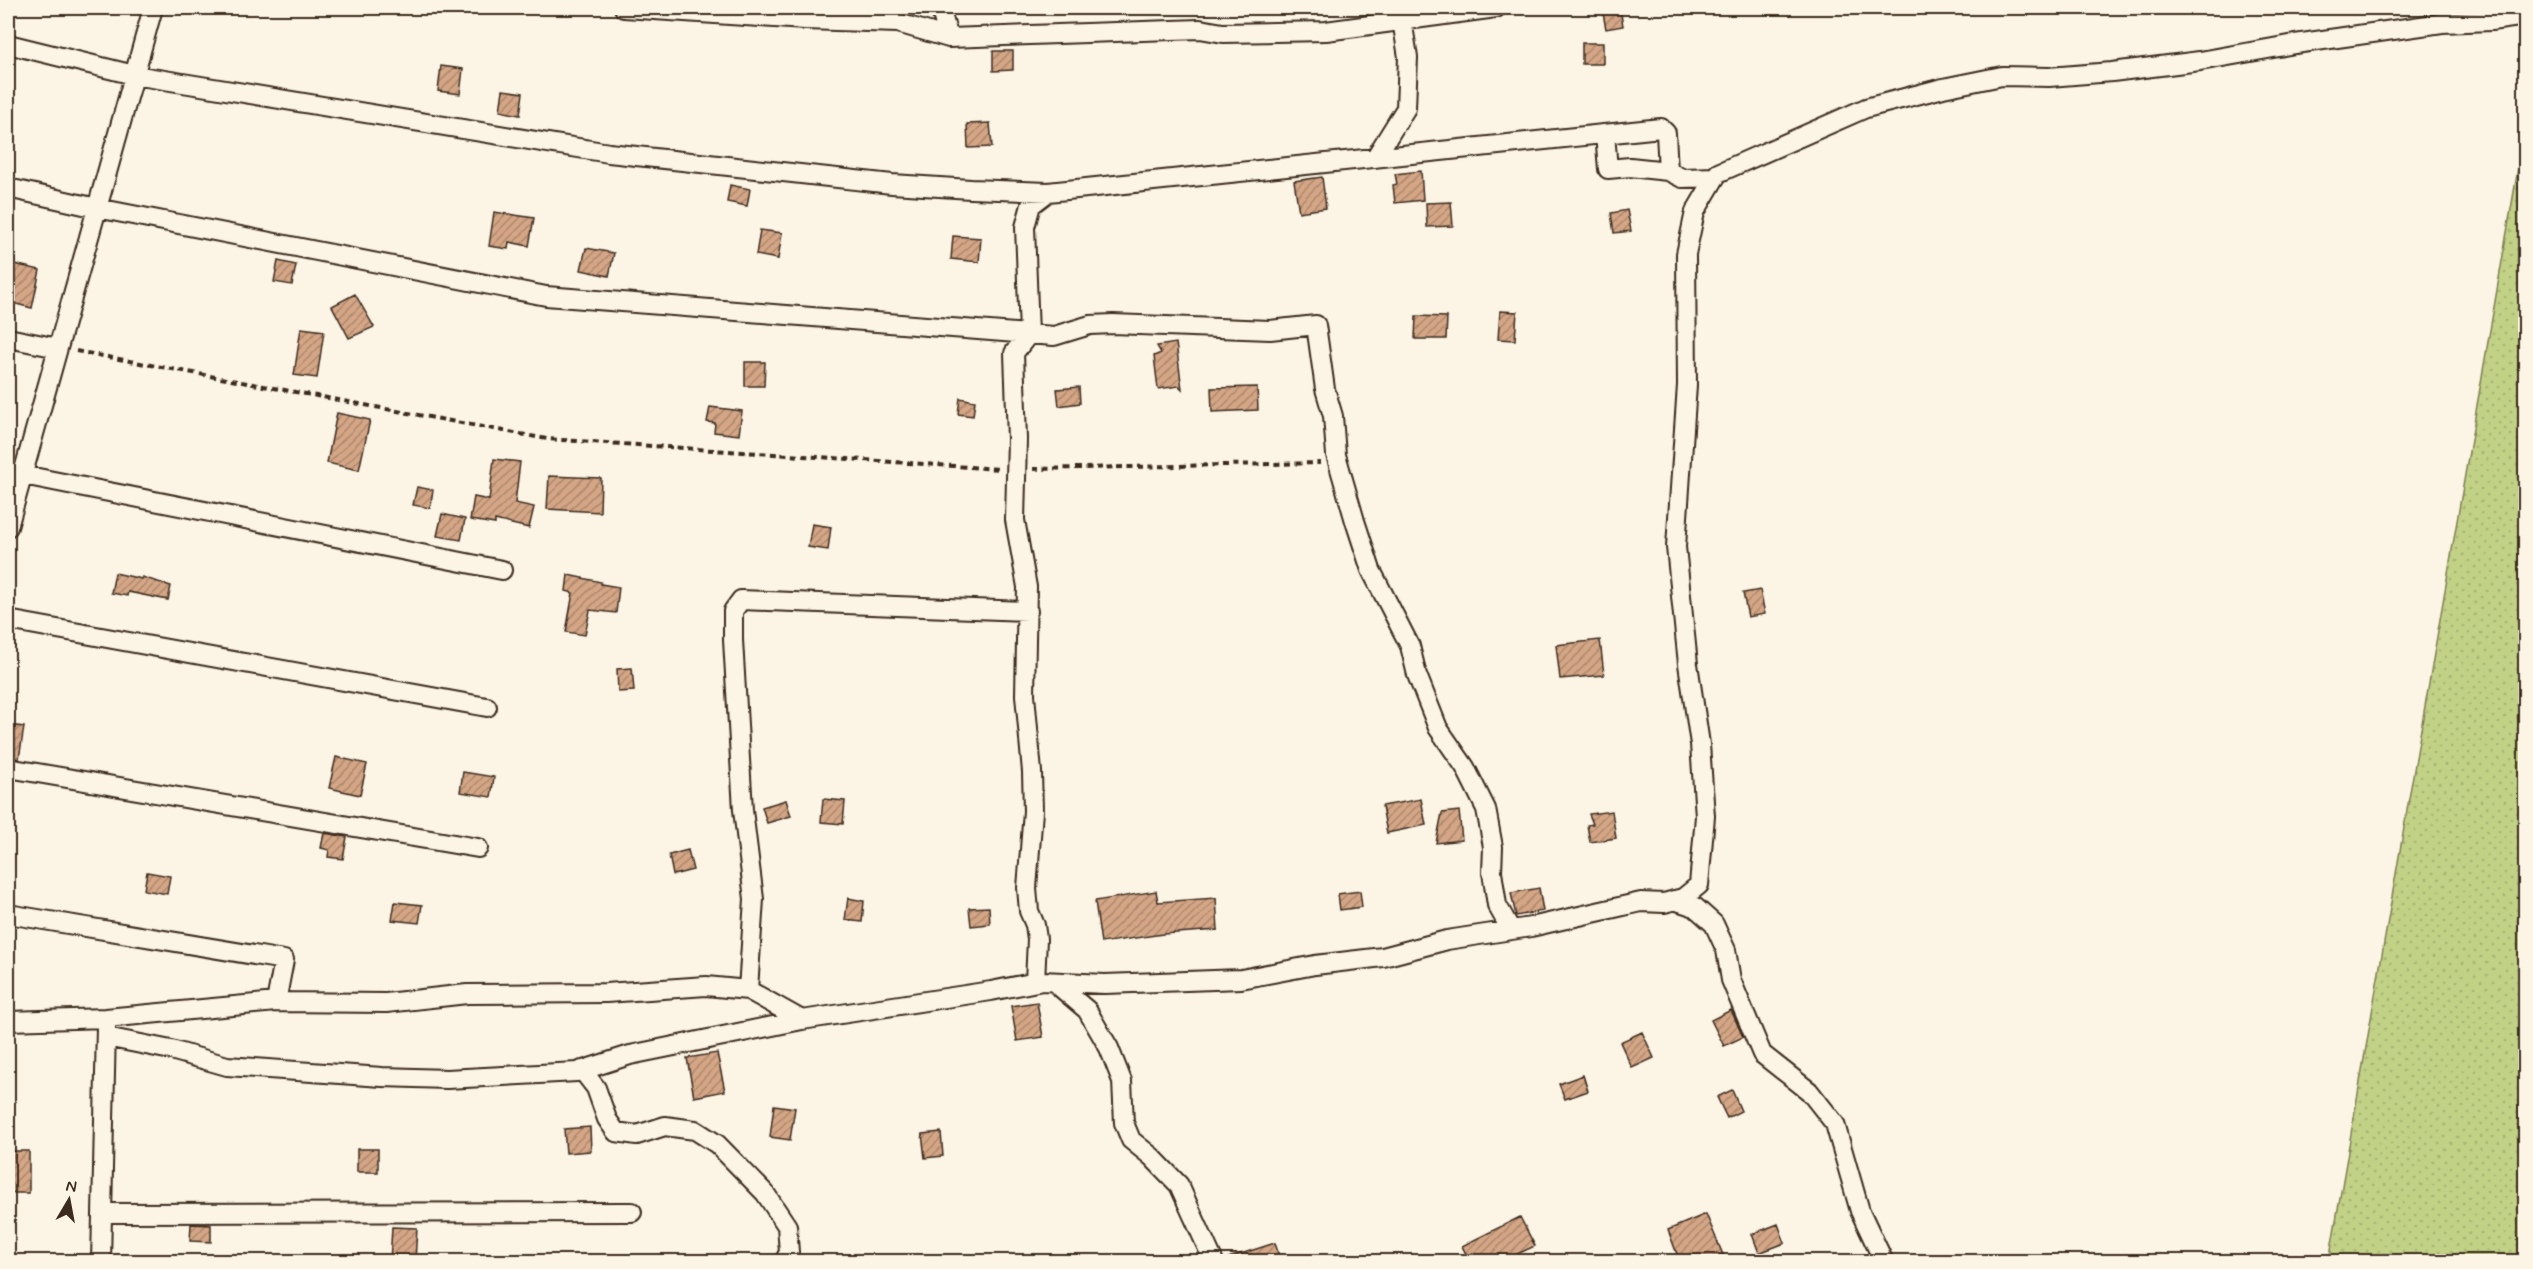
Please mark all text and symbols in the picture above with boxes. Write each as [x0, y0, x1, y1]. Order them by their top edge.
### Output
north arrow [39, 1170, 99, 1230]
text: N [64, 1175, 78, 1198]

